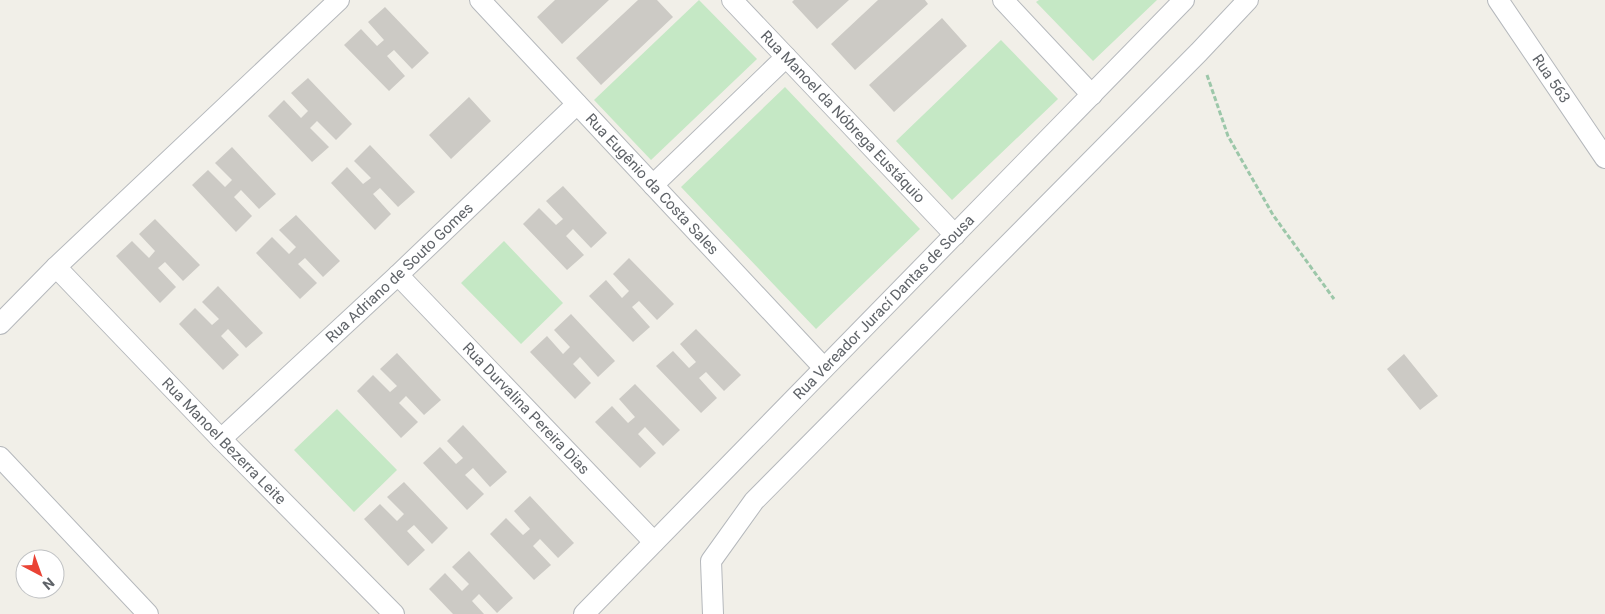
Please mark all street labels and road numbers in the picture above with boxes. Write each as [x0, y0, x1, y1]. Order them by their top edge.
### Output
street label: Rua Manoel da Nóbrega Eustáquio [757, 27, 929, 207]
street label: Rua 563 [1528, 51, 1574, 106]
street label: Rua Eugênio da Costa Sales [582, 110, 722, 258]
street label: Rua Adriano de Souto Gomes [322, 199, 477, 346]
street label: Rua Vereador Jurací Dantas de Sousa [790, 211, 978, 403]
street label: Rua Durvalina Pereira Dias [459, 339, 593, 478]
street label: Rua Manoel Bezerra Leite [158, 374, 290, 508]

